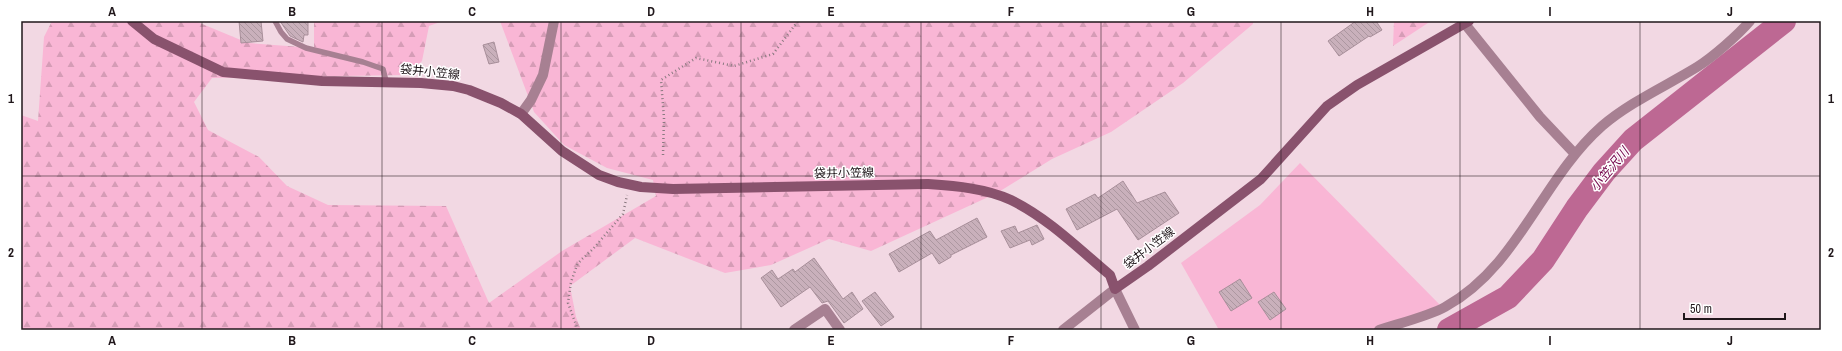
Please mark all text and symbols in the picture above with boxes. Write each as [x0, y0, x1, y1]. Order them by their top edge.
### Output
text: A [108, 3, 116, 20]
text: B [288, 3, 296, 20]
text: C [468, 3, 476, 20]
text: D [647, 3, 655, 20]
text: E [827, 3, 835, 20]
text: F [1008, 3, 1015, 20]
text: G [1187, 3, 1195, 20]
text: H [1366, 3, 1374, 20]
text: I [1549, 3, 1552, 20]
text: J [1727, 3, 1733, 20]
street label: 袋井小笠線 [398, 61, 461, 83]
text: 1 [8, 90, 14, 107]
text: 1 [1828, 90, 1834, 107]
water label: 小笠沢川 [1586, 142, 1634, 195]
street label: 袋井小笠線 [813, 164, 874, 182]
street label: 袋井小笠線 [1119, 224, 1178, 273]
text: 2 [8, 244, 14, 261]
text: 2 [1828, 244, 1834, 261]
scale bar [1684, 295, 1785, 321]
text: 50 m [1690, 301, 1712, 317]
text: A [108, 332, 116, 349]
text: B [288, 332, 296, 349]
text: C [468, 332, 476, 349]
text: D [647, 332, 655, 349]
text: E [827, 332, 835, 349]
text: F [1008, 332, 1015, 349]
text: G [1187, 332, 1195, 349]
text: H [1366, 332, 1374, 349]
text: I [1549, 332, 1552, 349]
text: J [1727, 332, 1733, 349]

